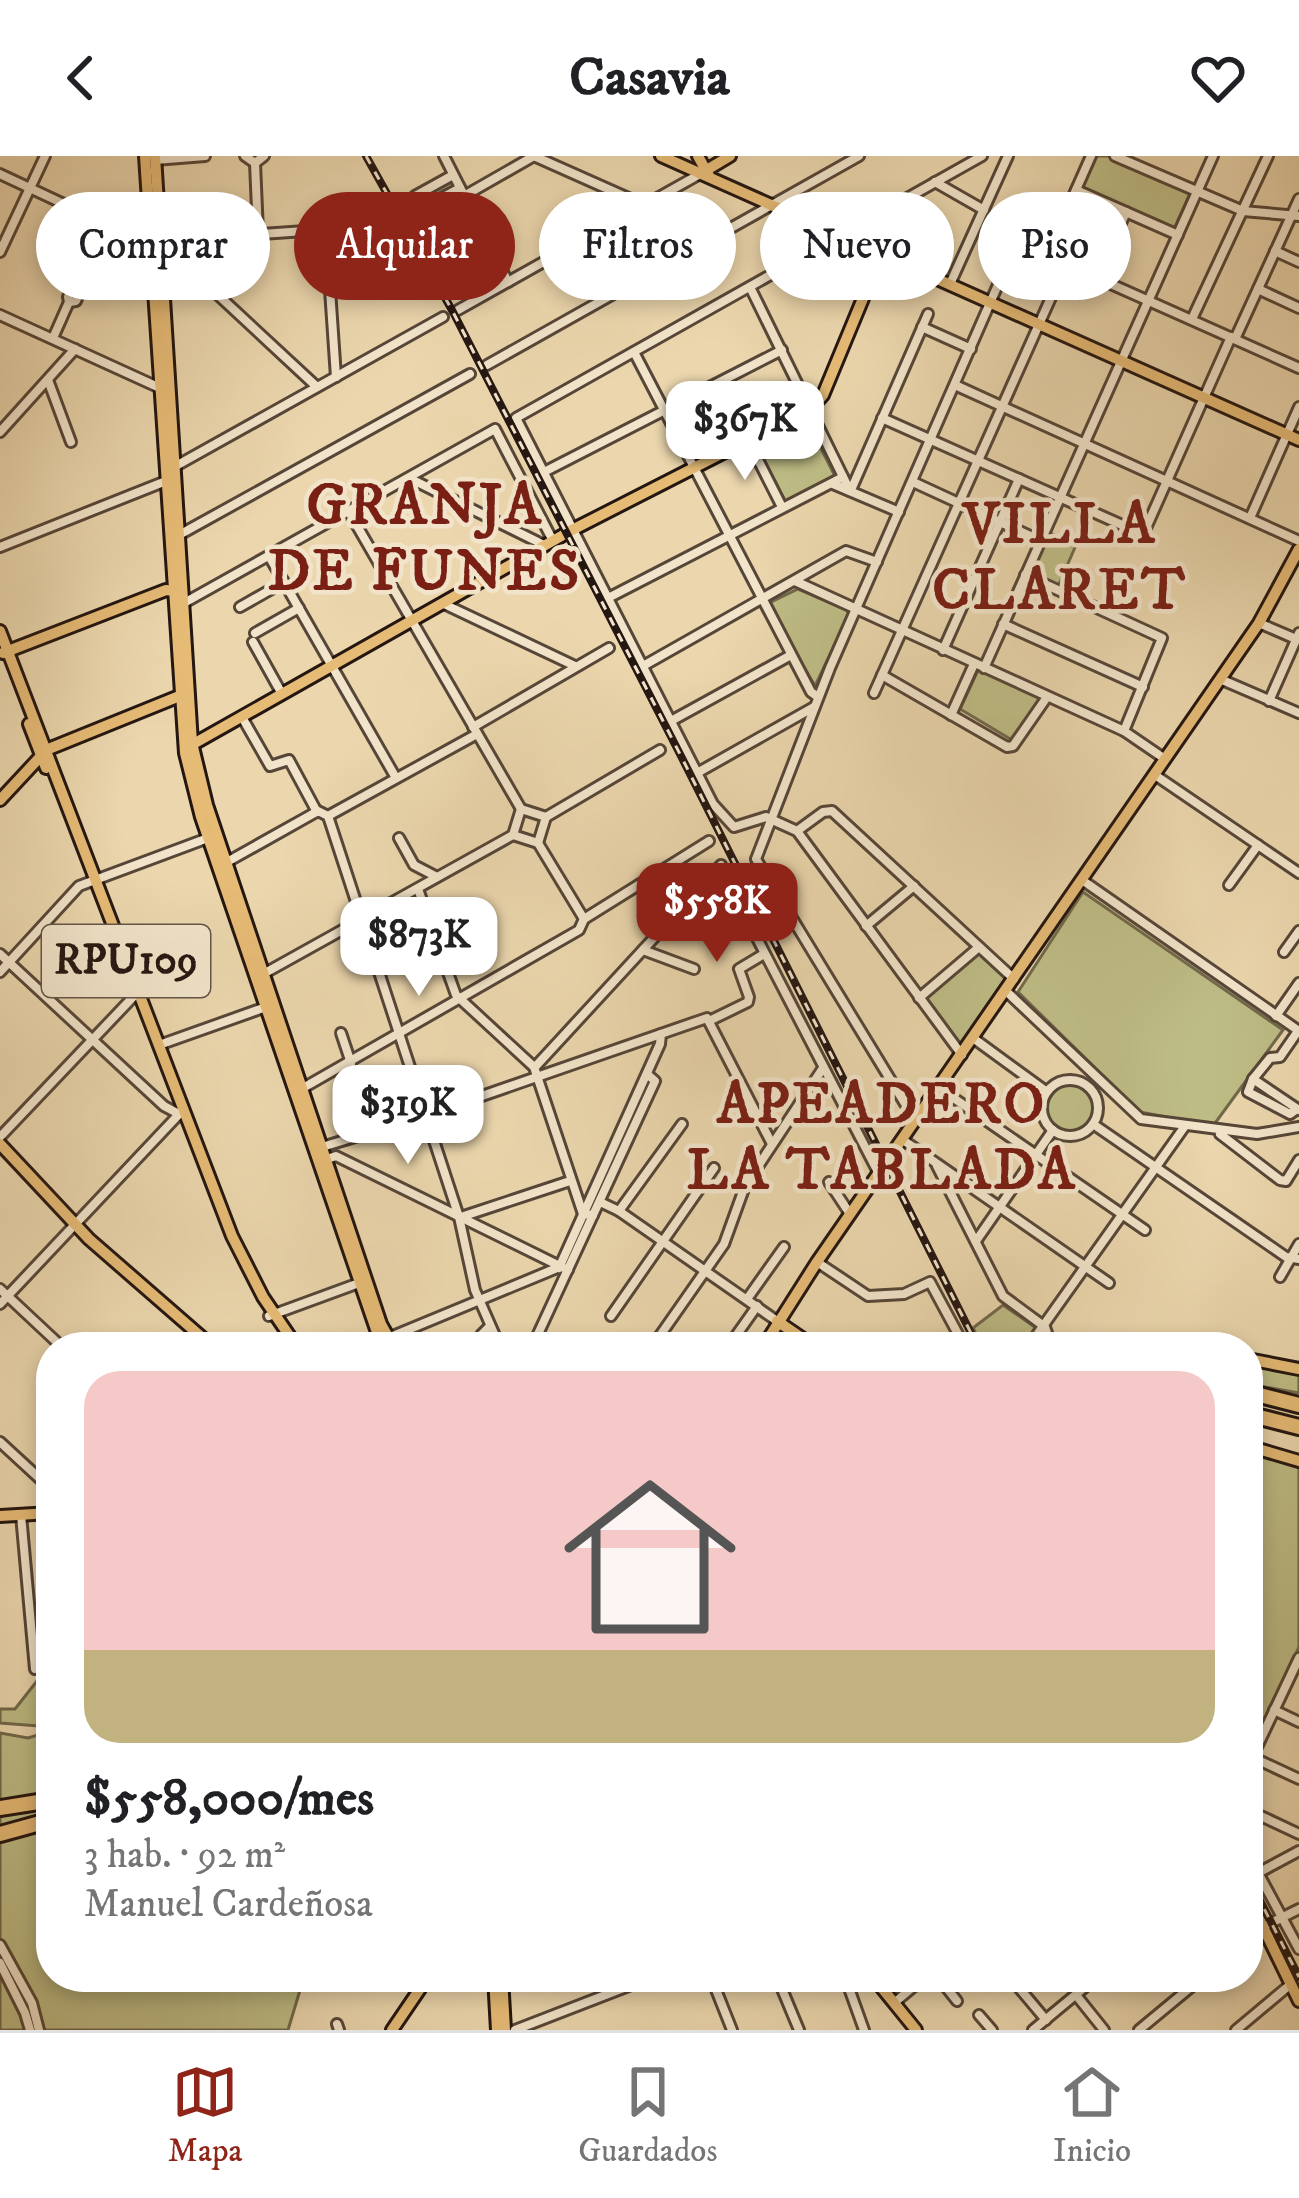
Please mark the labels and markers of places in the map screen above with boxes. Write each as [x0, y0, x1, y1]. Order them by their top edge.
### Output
pin: $367K [661, 381, 829, 483]
pin: $558K [633, 863, 801, 965]
pin: $873K [335, 897, 503, 999]
pin: $319K [324, 1065, 492, 1167]

